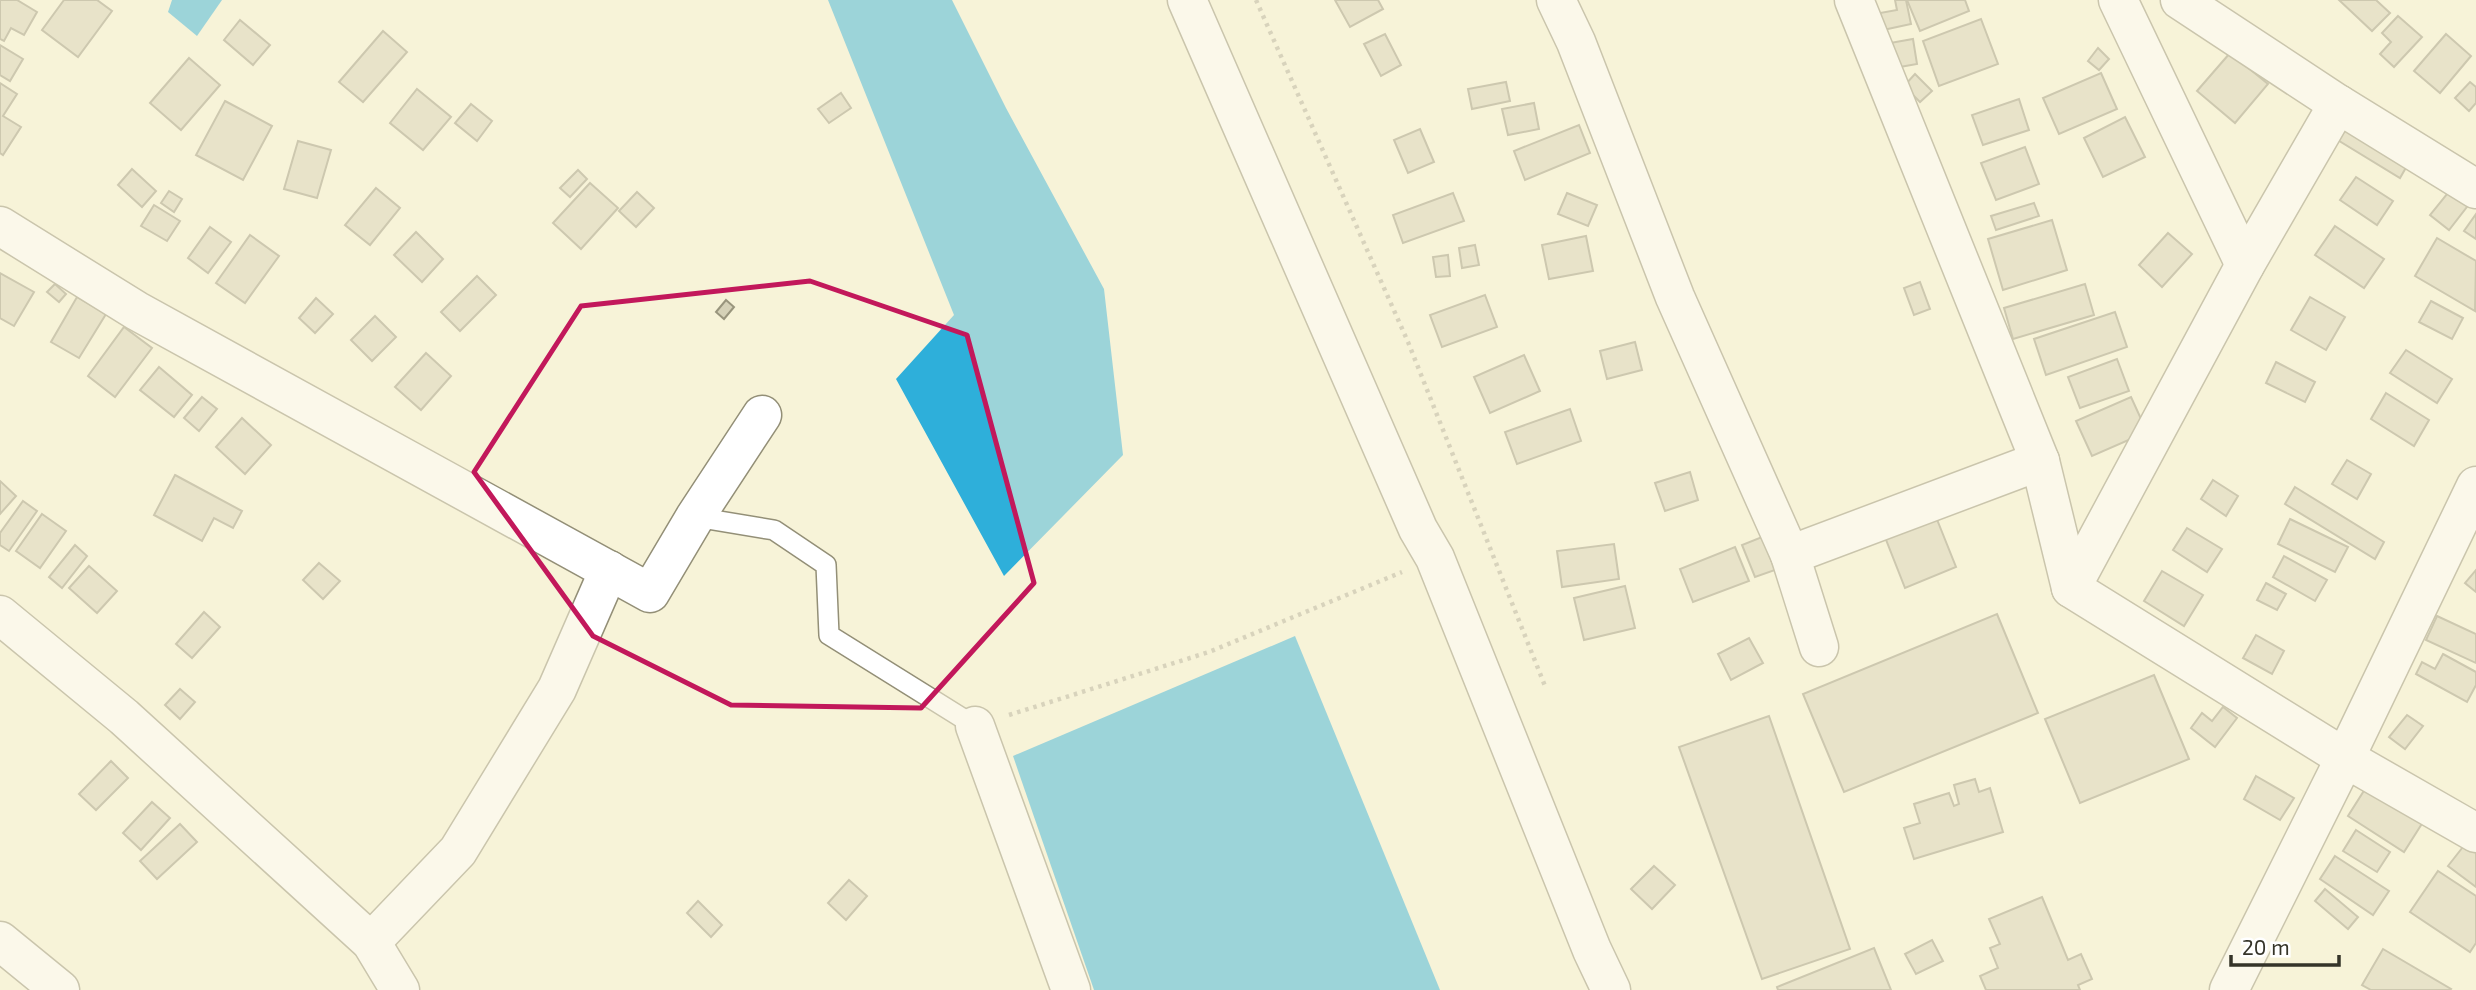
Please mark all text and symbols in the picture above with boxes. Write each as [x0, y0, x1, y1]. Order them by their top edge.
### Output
scale bar [2231, 923, 2340, 967]
text: 20 m [2242, 934, 2290, 959]

